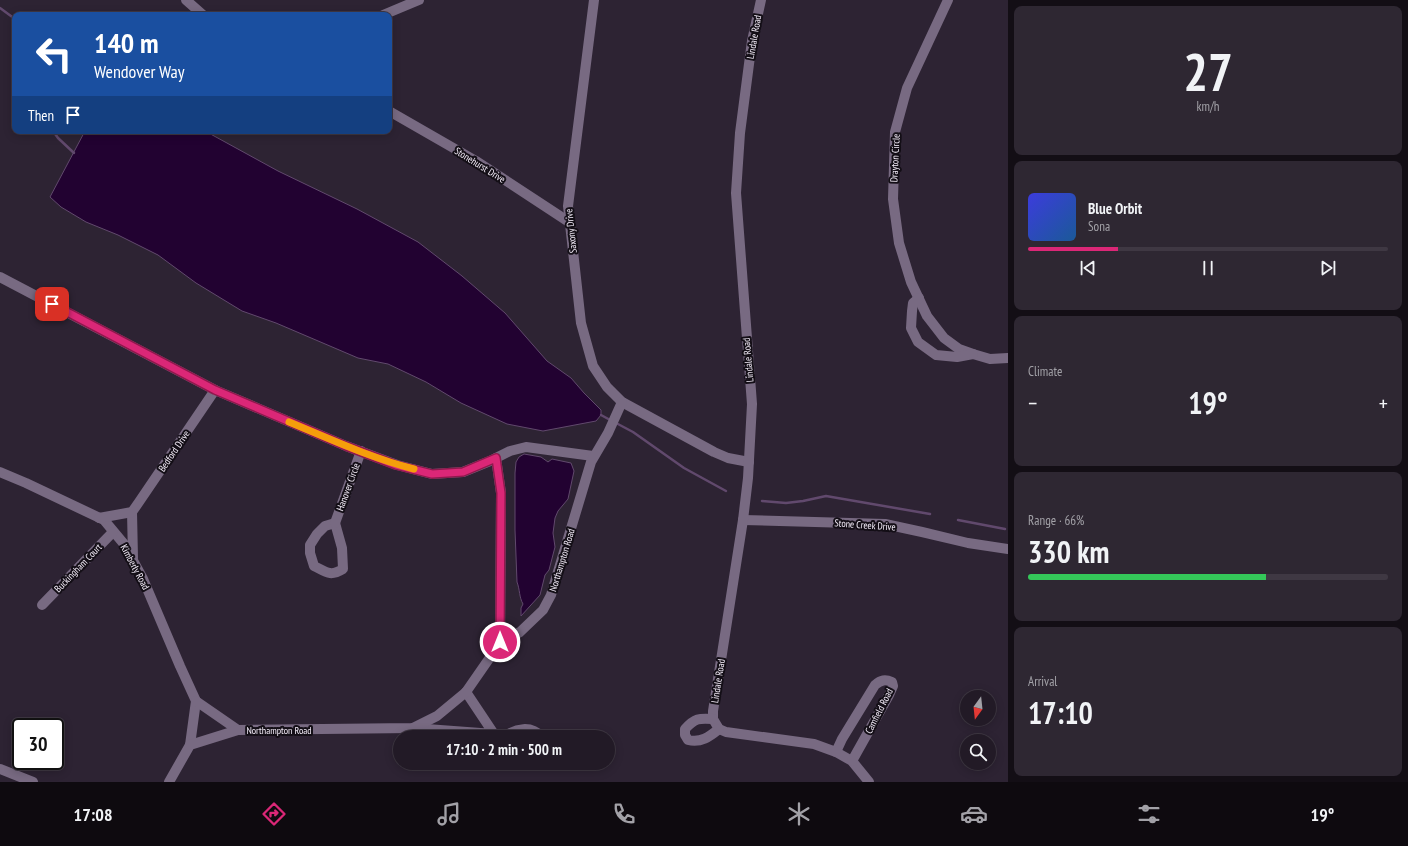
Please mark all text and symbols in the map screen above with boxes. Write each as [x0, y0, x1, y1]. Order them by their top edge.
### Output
street label: Lindale Road [744, 14, 764, 60]
text: 140 m [94, 24, 158, 61]
icon: left [28, 28, 80, 80]
text: 27 [1183, 38, 1233, 105]
text: Wendover Way [94, 60, 185, 83]
text: km/h [1196, 98, 1220, 115]
icon: arrive [62, 104, 84, 126]
text: Then [28, 106, 54, 125]
street label: Drayton Circle [887, 133, 903, 183]
street label: Stonehurst Drive [452, 144, 508, 186]
text: Blue Orbit [1088, 199, 1142, 218]
street label: Saxony Drive [562, 208, 580, 254]
text: Sona [1088, 218, 1110, 235]
icon: previous [1077, 257, 1099, 279]
icon: pause [1197, 257, 1219, 279]
icon: next [1317, 257, 1339, 279]
pin [35, 287, 69, 321]
icon: arrive [41, 293, 63, 315]
street label: Lindale Road [740, 337, 756, 383]
text: Climate [1028, 363, 1062, 380]
text: 19° [1188, 383, 1228, 422]
text: − [1028, 389, 1037, 417]
text: + [1379, 389, 1388, 417]
street label: Bedford Drive [155, 428, 193, 474]
street label: Hanover Circle [333, 461, 363, 513]
text: Range · 66% [1028, 512, 1084, 529]
street label: Stone Creek Drive [834, 516, 896, 534]
street label: Northampton Road [546, 527, 578, 593]
text: 330 km [1028, 532, 1109, 571]
street label: Buckingham Court [51, 541, 105, 595]
street label: Kimberly Road [118, 542, 152, 592]
position arrow [479, 621, 521, 663]
street label: Lindale Road [708, 658, 728, 704]
text: Arrival [1028, 673, 1057, 690]
street label: Camfield Road [862, 686, 896, 736]
north arrow [960, 690, 996, 726]
map controls [960, 690, 996, 770]
text: 17:10 [1028, 693, 1093, 732]
speed limit sign: 30 [12, 718, 64, 770]
street label: Northampton Road [246, 724, 312, 737]
button: search [960, 734, 996, 770]
text: 17:10 · 2 min · 500 m [446, 740, 562, 759]
icon: directions [260, 800, 288, 828]
icon: music [435, 800, 463, 828]
icon: phone [610, 800, 638, 828]
icon: climate [785, 800, 813, 828]
icon: car [960, 800, 988, 828]
icon: filters [1135, 800, 1163, 828]
text: 17:08 [74, 803, 113, 826]
text: 19° [1311, 803, 1334, 826]

